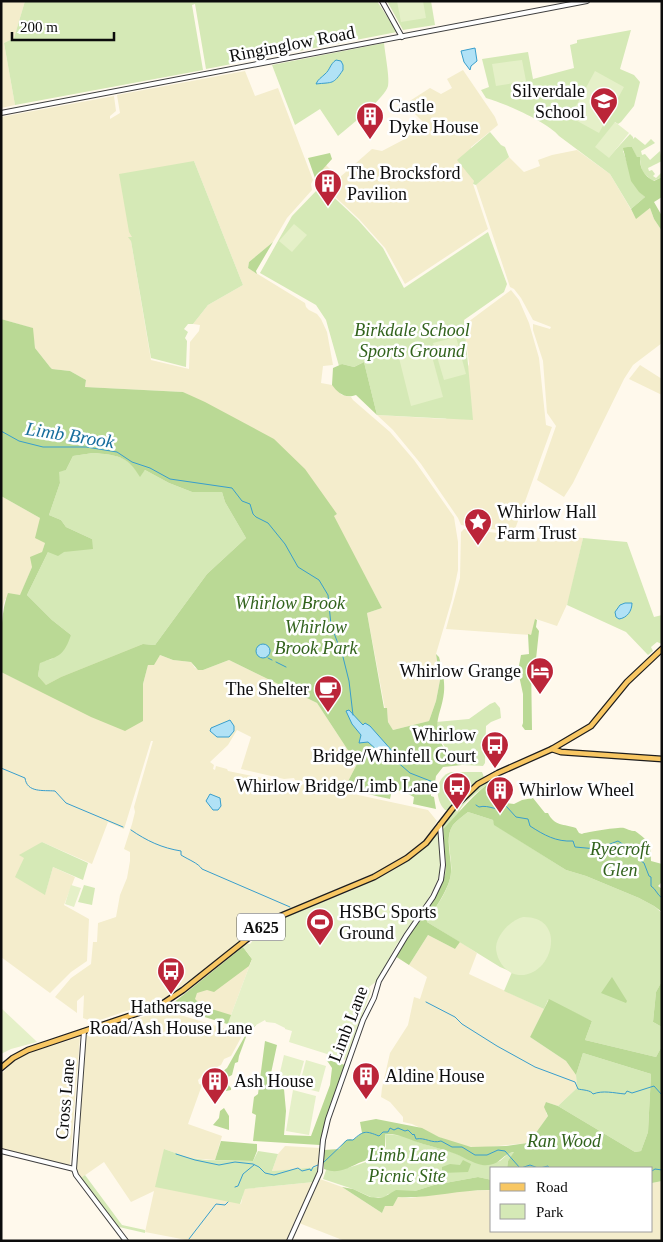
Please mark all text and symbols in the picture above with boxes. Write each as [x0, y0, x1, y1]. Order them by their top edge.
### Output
scale bar [12, 10, 115, 42]
text: 200 m [20, 19, 58, 35]
street label: Ringinglow Road [228, 22, 356, 66]
place label: Silverdale School [512, 81, 585, 122]
school or university icon: Silverdale School [589, 86, 619, 125]
place label: Castle Dyke House [389, 96, 478, 137]
building icon: Castle Dyke House [355, 101, 385, 140]
place label: The Brocksford Pavilion [347, 163, 460, 204]
building icon: The Brocksford Pavilion [313, 168, 343, 207]
park label: Birkdale School Sports Ground [354, 320, 470, 361]
water label: Limb Brook [23, 417, 116, 452]
place label: Whirlow Hall Farm Trust [497, 502, 596, 543]
place icon: Whirlow Hall Farm Trust [463, 507, 493, 546]
park label: Whirlow Brook [235, 593, 346, 613]
park label: Whirlow Brook Park [275, 617, 358, 658]
hotel icon: Whirlow Grange [525, 656, 555, 695]
place label: Whirlow Grange [400, 661, 521, 681]
cafe icon: The Shelter [313, 674, 343, 713]
place label: The Shelter [226, 679, 309, 699]
place label: Whirlow Bridge/Whinfell Court [313, 725, 476, 766]
bus stop icon: Whirlow Bridge/Whinfell Court [480, 730, 510, 769]
bus stop icon: Whirlow Bridge/Limb Lane [442, 771, 472, 810]
building icon: Whirlow Wheel [485, 775, 515, 814]
place label: Whirlow Bridge/Limb Lane [236, 776, 438, 796]
place label: Whirlow Wheel [519, 780, 634, 800]
park label: Ryecroft Glen [589, 839, 651, 880]
place label: HSBC Sports Ground [339, 902, 437, 943]
sports icon: HSBC Sports Ground [305, 907, 335, 946]
road number: A625 [237, 914, 285, 940]
bus stop icon: Hathersage Road/Ash House Lane [156, 956, 186, 995]
street label: Limb Lane [324, 983, 372, 1065]
place label: Hathersage Road/Ash House Lane [90, 997, 252, 1038]
street label: Cross Lane [51, 1058, 79, 1140]
building icon: Aldine House [351, 1061, 381, 1100]
building icon: Ash House [200, 1066, 230, 1105]
place label: Aldine House [385, 1066, 484, 1086]
place label: Ash House [234, 1071, 314, 1091]
park label: Ran Wood [526, 1131, 602, 1151]
park label: Limb Lane Picnic Site [367, 1145, 446, 1186]
legend [490, 1167, 653, 1232]
text: Road [536, 1179, 568, 1195]
text: Park [536, 1204, 564, 1220]

